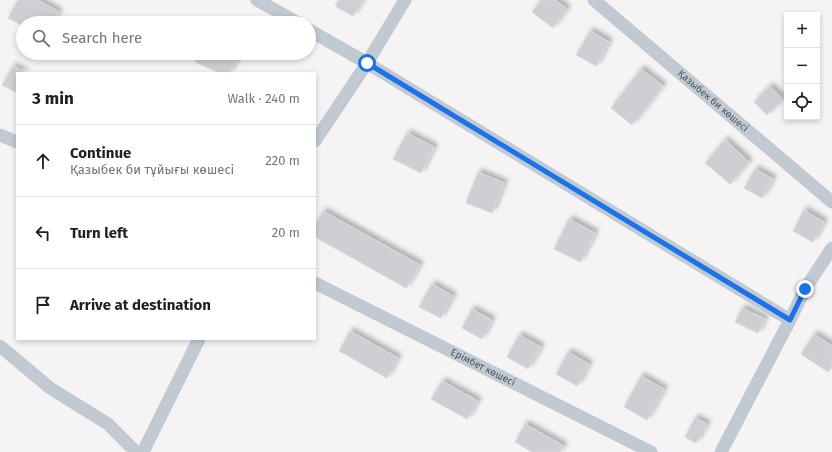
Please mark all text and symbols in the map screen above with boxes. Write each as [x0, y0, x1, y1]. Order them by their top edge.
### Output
map controls [784, 12, 820, 120]
button: + [784, 12, 820, 48]
search box [16, 16, 316, 60]
icon: search [30, 27, 52, 49]
text: Search here [62, 29, 142, 47]
button: − [784, 48, 820, 84]
route start [358, 54, 376, 72]
street label: Қазыбек би көшесі [675, 67, 752, 135]
button: locate [784, 84, 820, 120]
text: 3 min [32, 88, 74, 109]
text: Walk · 240 m [227, 91, 300, 106]
text: Continue [70, 144, 131, 162]
icon: ahead [32, 150, 54, 172]
text: 220 m [265, 153, 300, 168]
text: Қазыбек би тұйығы көшесі [70, 162, 234, 177]
icon: left [32, 222, 54, 244]
text: Turn left [70, 224, 128, 242]
text: 20 m [272, 225, 300, 240]
route end [796, 280, 814, 298]
icon: arrive [32, 294, 54, 316]
text: Arrive at destination [70, 296, 211, 314]
street label: Ерімбет көшесі [449, 346, 518, 389]

